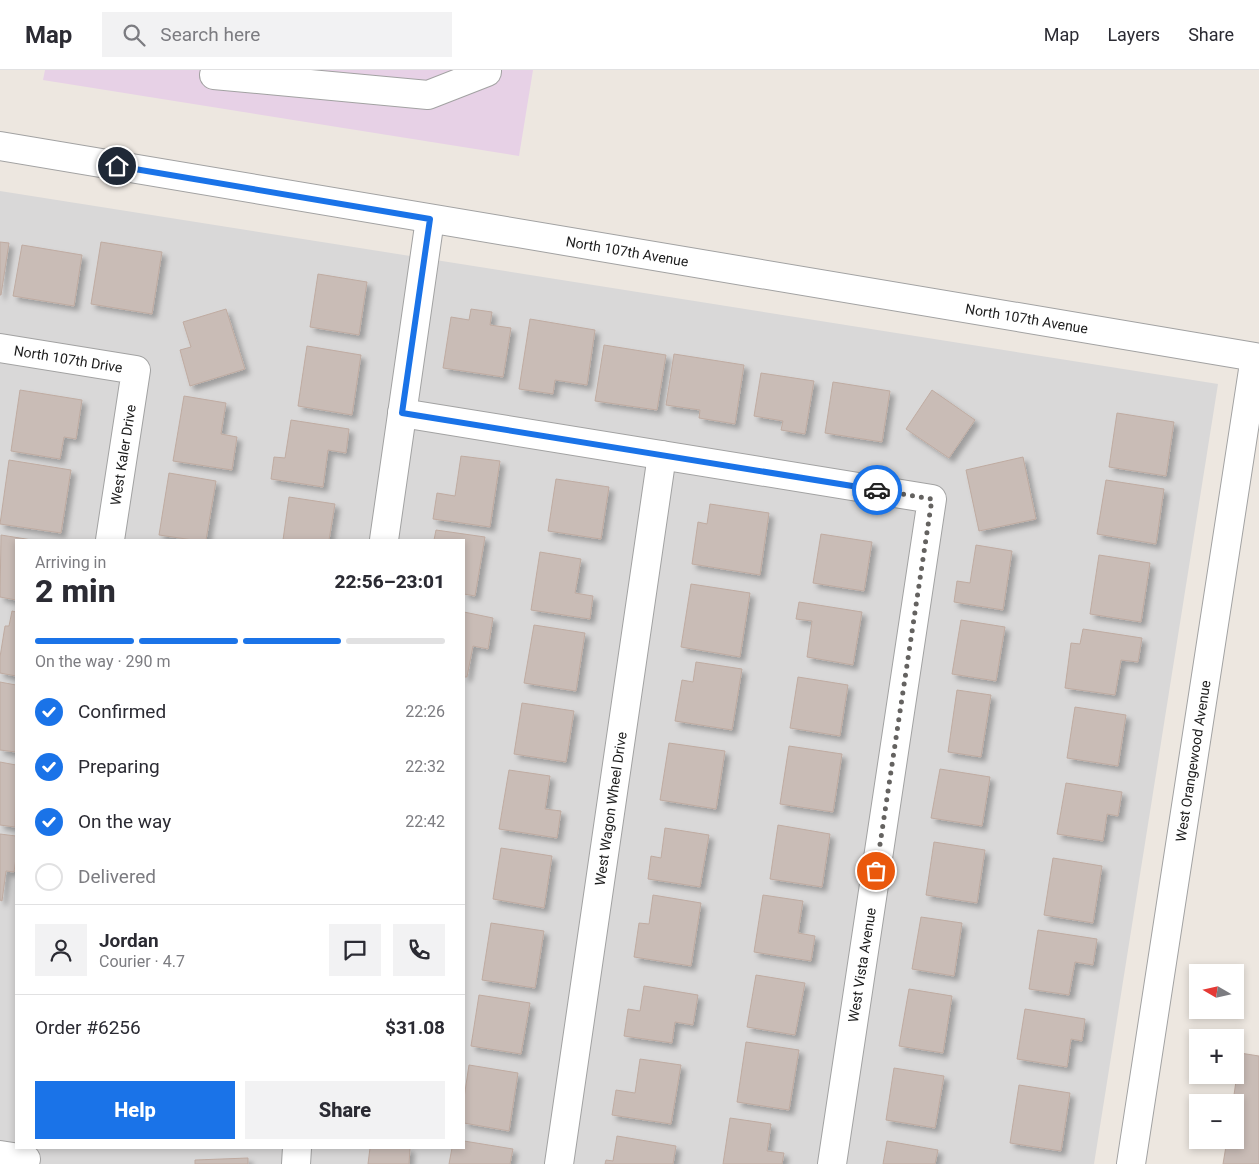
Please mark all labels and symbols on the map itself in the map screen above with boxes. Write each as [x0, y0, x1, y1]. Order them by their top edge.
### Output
pin [96, 145, 138, 187]
street label: North 107th Avenue [565, 233, 690, 270]
street label: North 107th Avenue [964, 300, 1089, 337]
street label: North 107th Drive [13, 342, 124, 376]
street label: West Kaler Drive [107, 403, 139, 507]
courier [852, 465, 902, 515]
street label: West Orangewood Avenue [1172, 679, 1214, 843]
street label: West Wagon Wheel Drive [592, 731, 630, 887]
pin [855, 850, 897, 892]
street label: West Vista Avenue [845, 907, 879, 1023]
north arrow [1189, 964, 1244, 1019]

